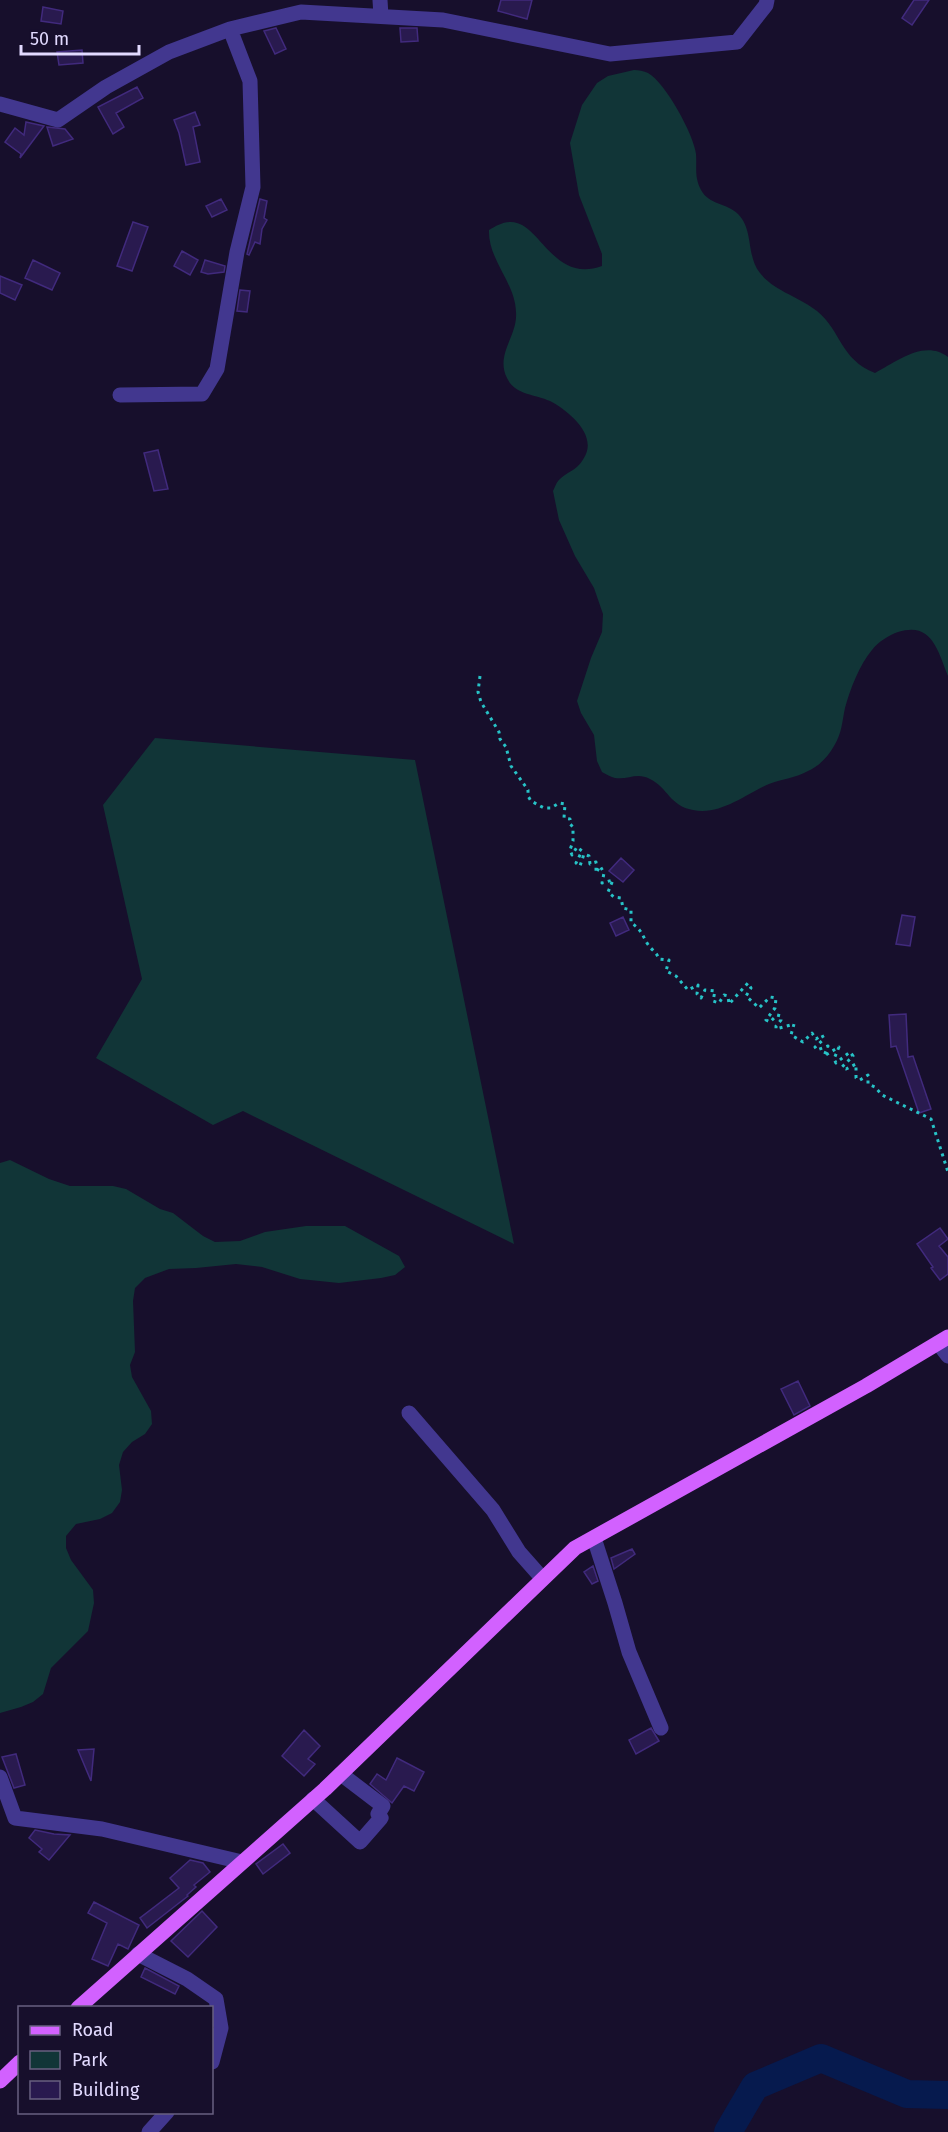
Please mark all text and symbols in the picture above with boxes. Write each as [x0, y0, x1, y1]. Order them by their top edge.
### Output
scale bar [21, 18, 140, 56]
text: 50 m [30, 28, 69, 50]
legend [18, 2006, 213, 2114]
text: Road [72, 2019, 114, 2041]
text: Park [72, 2049, 108, 2071]
text: Building [72, 2079, 140, 2101]

